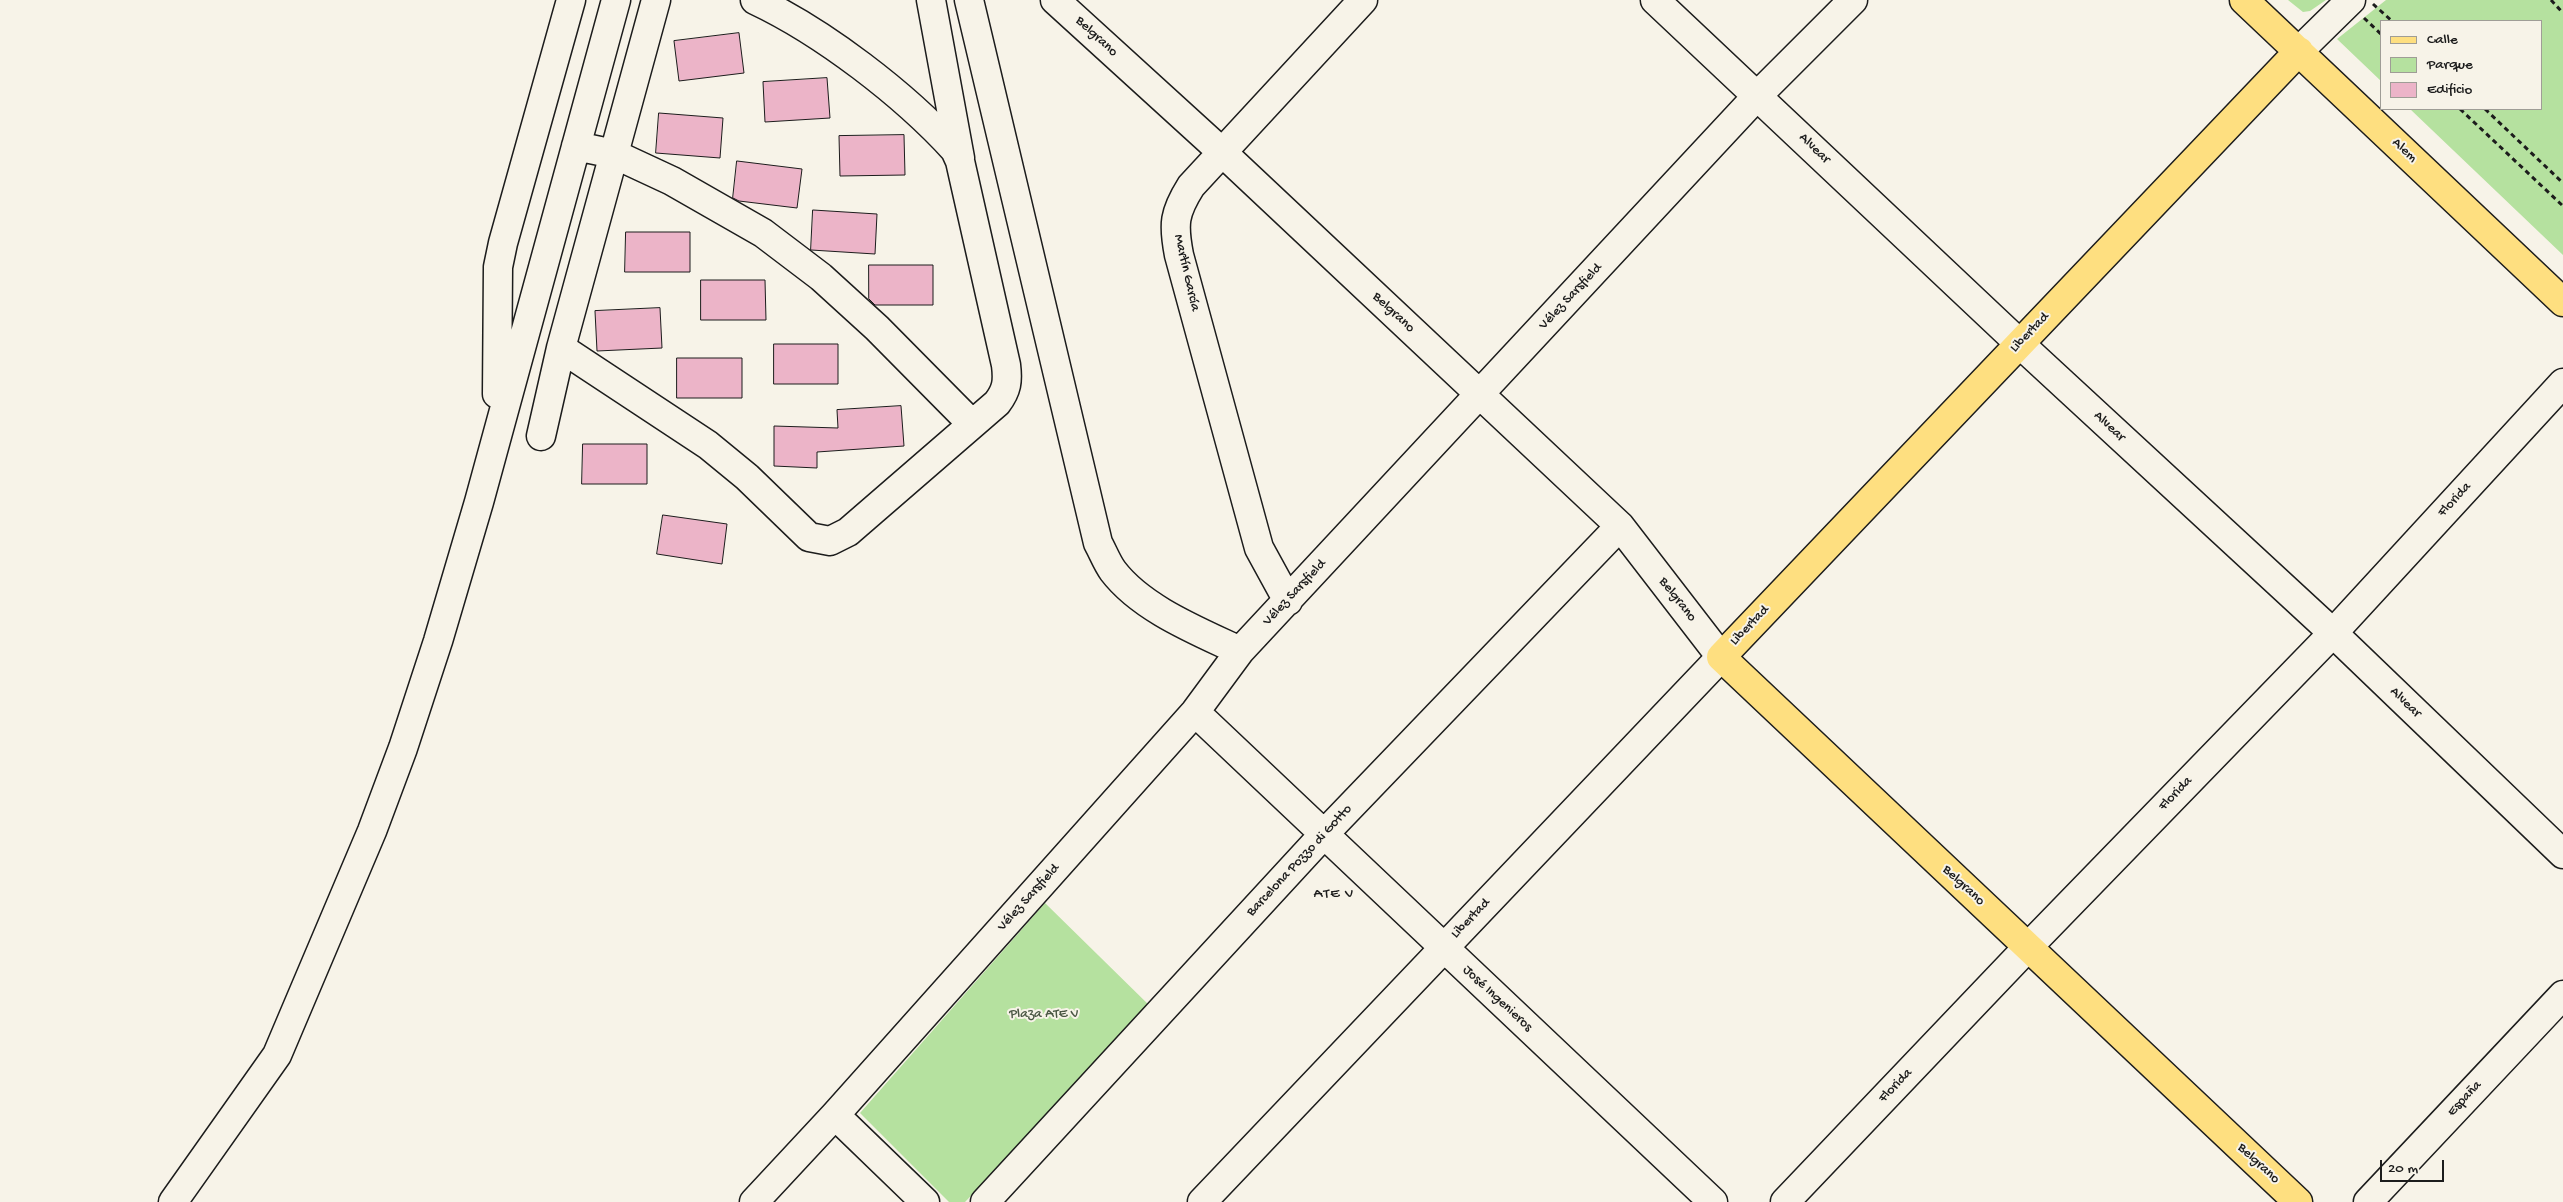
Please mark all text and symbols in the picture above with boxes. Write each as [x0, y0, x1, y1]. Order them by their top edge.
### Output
street label: Belgrano [1071, 13, 1121, 61]
legend [2380, 20, 2543, 110]
text: Calle [2427, 31, 2458, 49]
text: Parque [2427, 56, 2473, 74]
text: Edificio [2427, 81, 2472, 99]
street label: Alvear [1795, 130, 1833, 168]
street label: Alem [2388, 135, 2420, 167]
street label: Martín García [1169, 233, 1203, 313]
street label: Vélez Sarsfield [1536, 260, 1606, 334]
street label: Belgrano [1368, 289, 1418, 337]
street label: Libertad [2007, 309, 2053, 357]
street label: Alvear [2090, 408, 2128, 446]
street label: Florida [2435, 479, 2475, 521]
street label: Vélez Sarsfield [1260, 556, 1330, 630]
street label: Belgrano [1654, 574, 1700, 626]
street label: Libertad [1727, 602, 1773, 650]
street label: Alvear [2386, 684, 2424, 722]
street label: Florida [2156, 773, 2196, 815]
street label: Barcelona Pozzo di Gotto [1244, 801, 1356, 921]
street label: Vélez Sarsfield [994, 861, 1064, 935]
street label: Belgrano [1938, 862, 1988, 910]
district label: ATE V [1313, 886, 1355, 904]
street label: Libertad [1448, 895, 1494, 943]
street label: José Ingenieros [1458, 962, 1536, 1036]
park label: Plaza ATE V [1009, 1007, 1079, 1023]
street label: Florida [1876, 1065, 1916, 1107]
street label: España [2444, 1078, 2486, 1120]
street label: Belgrano [2233, 1140, 2283, 1188]
scale bar [2383, 1150, 2447, 1182]
text: 20 m [2388, 1160, 2418, 1178]

